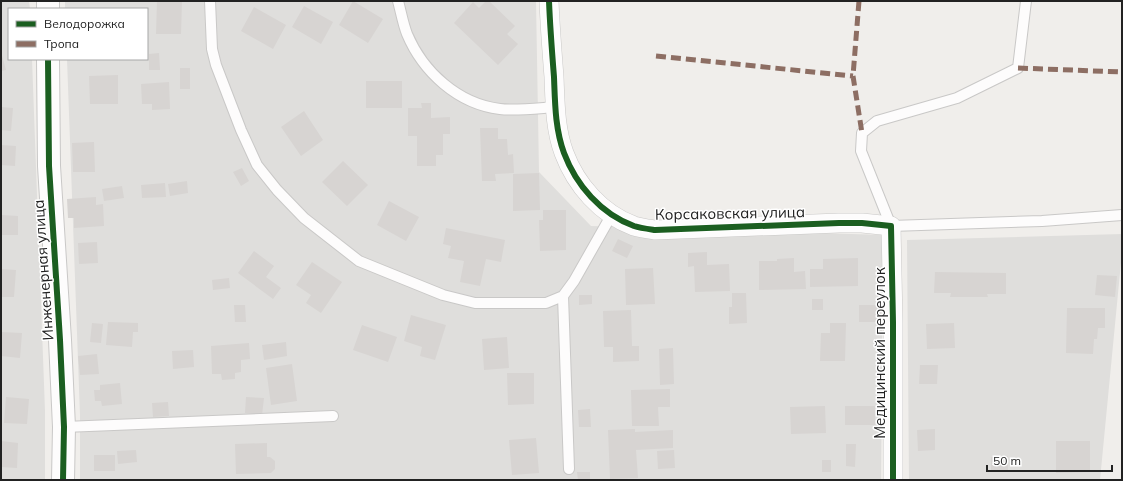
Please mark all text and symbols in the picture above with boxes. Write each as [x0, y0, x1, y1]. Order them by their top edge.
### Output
legend [8, 8, 148, 60]
text: Велодорожка [44, 16, 125, 31]
text: Тропа [44, 36, 79, 51]
street label: Инженерная улица [29, 199, 57, 341]
street label: Корсаковская улица [655, 202, 805, 224]
street label: Медицинский переулок [870, 266, 889, 439]
scale bar [987, 447, 1112, 473]
text: 50 m [993, 453, 1021, 468]

